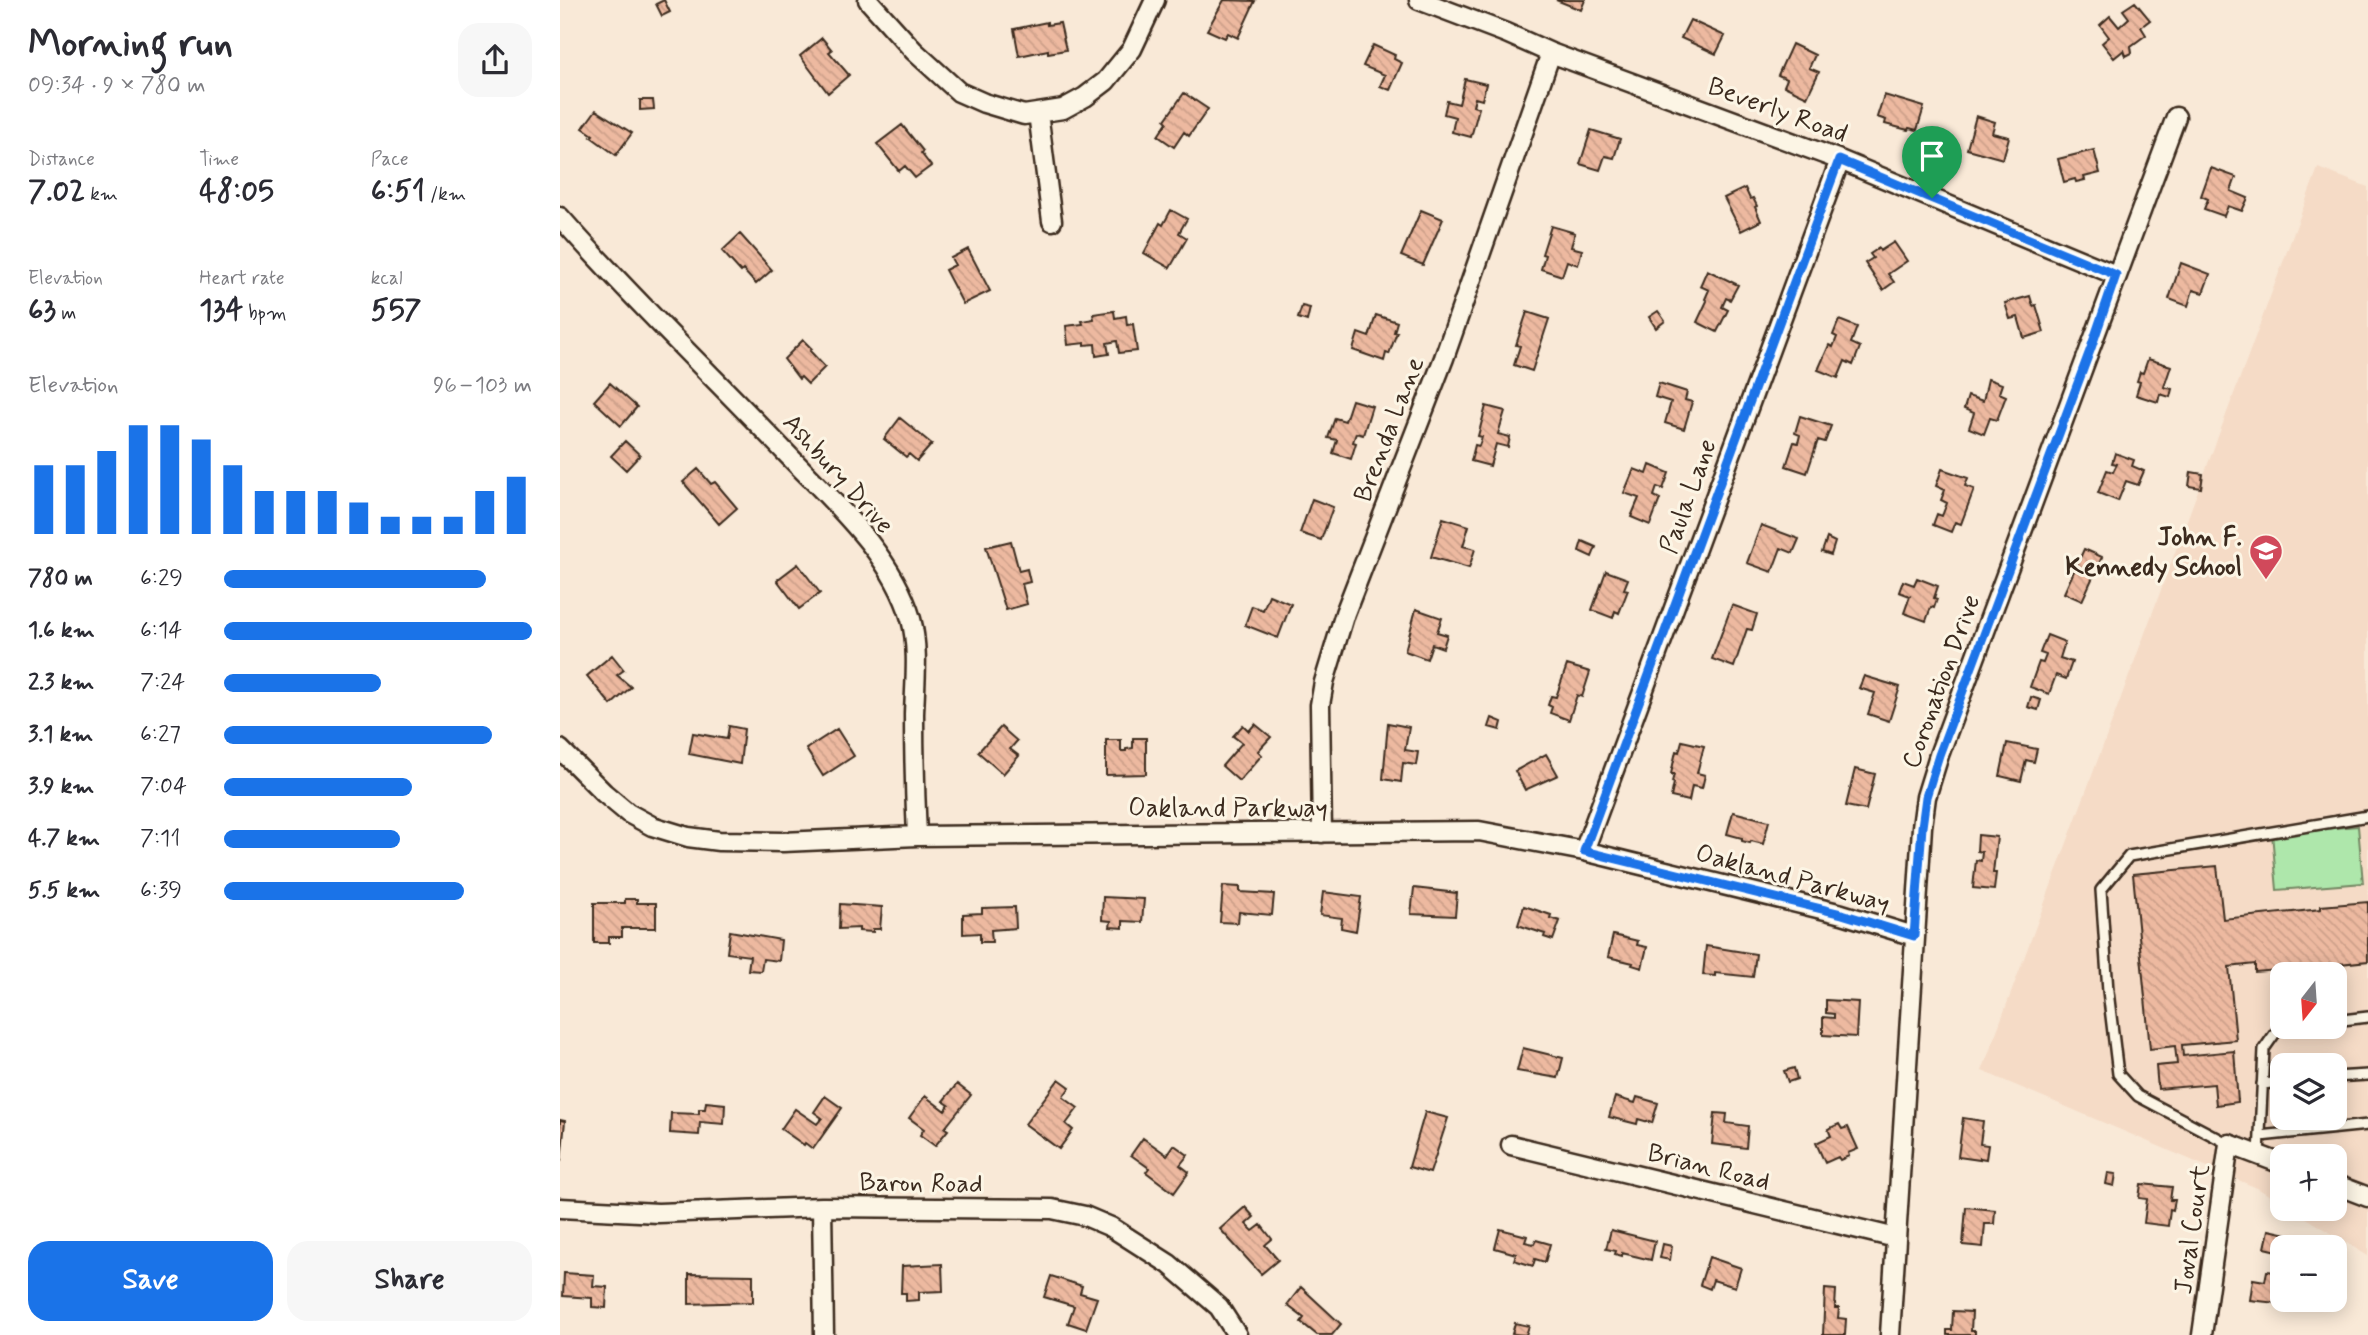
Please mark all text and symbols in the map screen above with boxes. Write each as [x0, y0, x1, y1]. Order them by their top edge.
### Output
text: Morning run [28, 20, 233, 69]
button: share [458, 23, 532, 97]
street label: Beverly Road [1703, 70, 1852, 152]
text: 09:34 · 9 × 780 m [28, 71, 205, 101]
pin [1902, 126, 1962, 198]
icon: arrive [1913, 137, 1951, 175]
text: Distance [28, 147, 95, 172]
text: Time [199, 147, 239, 172]
text: Pace [371, 147, 408, 172]
text: 7.02 [28, 172, 85, 211]
text: 48:05 [199, 172, 274, 211]
text: 6:51 [371, 172, 425, 211]
text: km [85, 182, 118, 207]
text: /km [425, 182, 466, 207]
text: Elevation [28, 266, 103, 291]
text: Heart rate [199, 266, 285, 291]
text: kcal [371, 266, 403, 291]
text: 63 [28, 291, 56, 330]
text: 134 [199, 291, 243, 330]
text: 557 [371, 291, 421, 330]
text: m [56, 301, 76, 326]
text: bpm [243, 301, 287, 326]
street label: Brenda Lane [1347, 352, 1433, 507]
text: Elevation [28, 371, 119, 401]
text: 96–103 m [433, 371, 532, 401]
street label: Ashbury Drive [774, 407, 901, 542]
street label: Paula Lane [1652, 435, 1725, 559]
place label: John F. Kennedy School [2065, 521, 2242, 585]
school or university icon: John F. Kennedy School [2247, 532, 2285, 581]
text: 780 m [28, 564, 93, 594]
text: 6:29 [140, 564, 183, 594]
street label: Coronation Drive [1895, 590, 1989, 773]
text: 1.6 km [28, 616, 95, 646]
text: 6:14 [140, 616, 182, 646]
text: 2.3 km [28, 668, 94, 698]
text: 7:24 [140, 668, 185, 698]
text: 3.1 km [28, 720, 93, 750]
text: 6:27 [140, 720, 181, 750]
text: 3.9 km [28, 772, 94, 802]
text: 7:04 [140, 772, 187, 802]
street label: Oakland Parkway [1128, 792, 1328, 826]
text: 4.7 km [28, 824, 100, 854]
text: 7:11 [140, 824, 180, 854]
street label: Oakland Parkway [1692, 837, 1893, 921]
text: 5.5 km [28, 876, 100, 906]
text: 6:39 [140, 876, 182, 906]
north arrow [2270, 962, 2347, 1040]
map controls [2270, 962, 2347, 1312]
button: layers [2270, 1053, 2347, 1130]
street label: Brian Road [1644, 1136, 1773, 1200]
button: + [2270, 1144, 2347, 1221]
street label: Joval Court [2167, 1162, 2219, 1296]
street label: Baron Road [859, 1166, 983, 1202]
button: − [2270, 1235, 2347, 1312]
button: Save [28, 1241, 273, 1321]
button: Share [287, 1241, 532, 1321]

